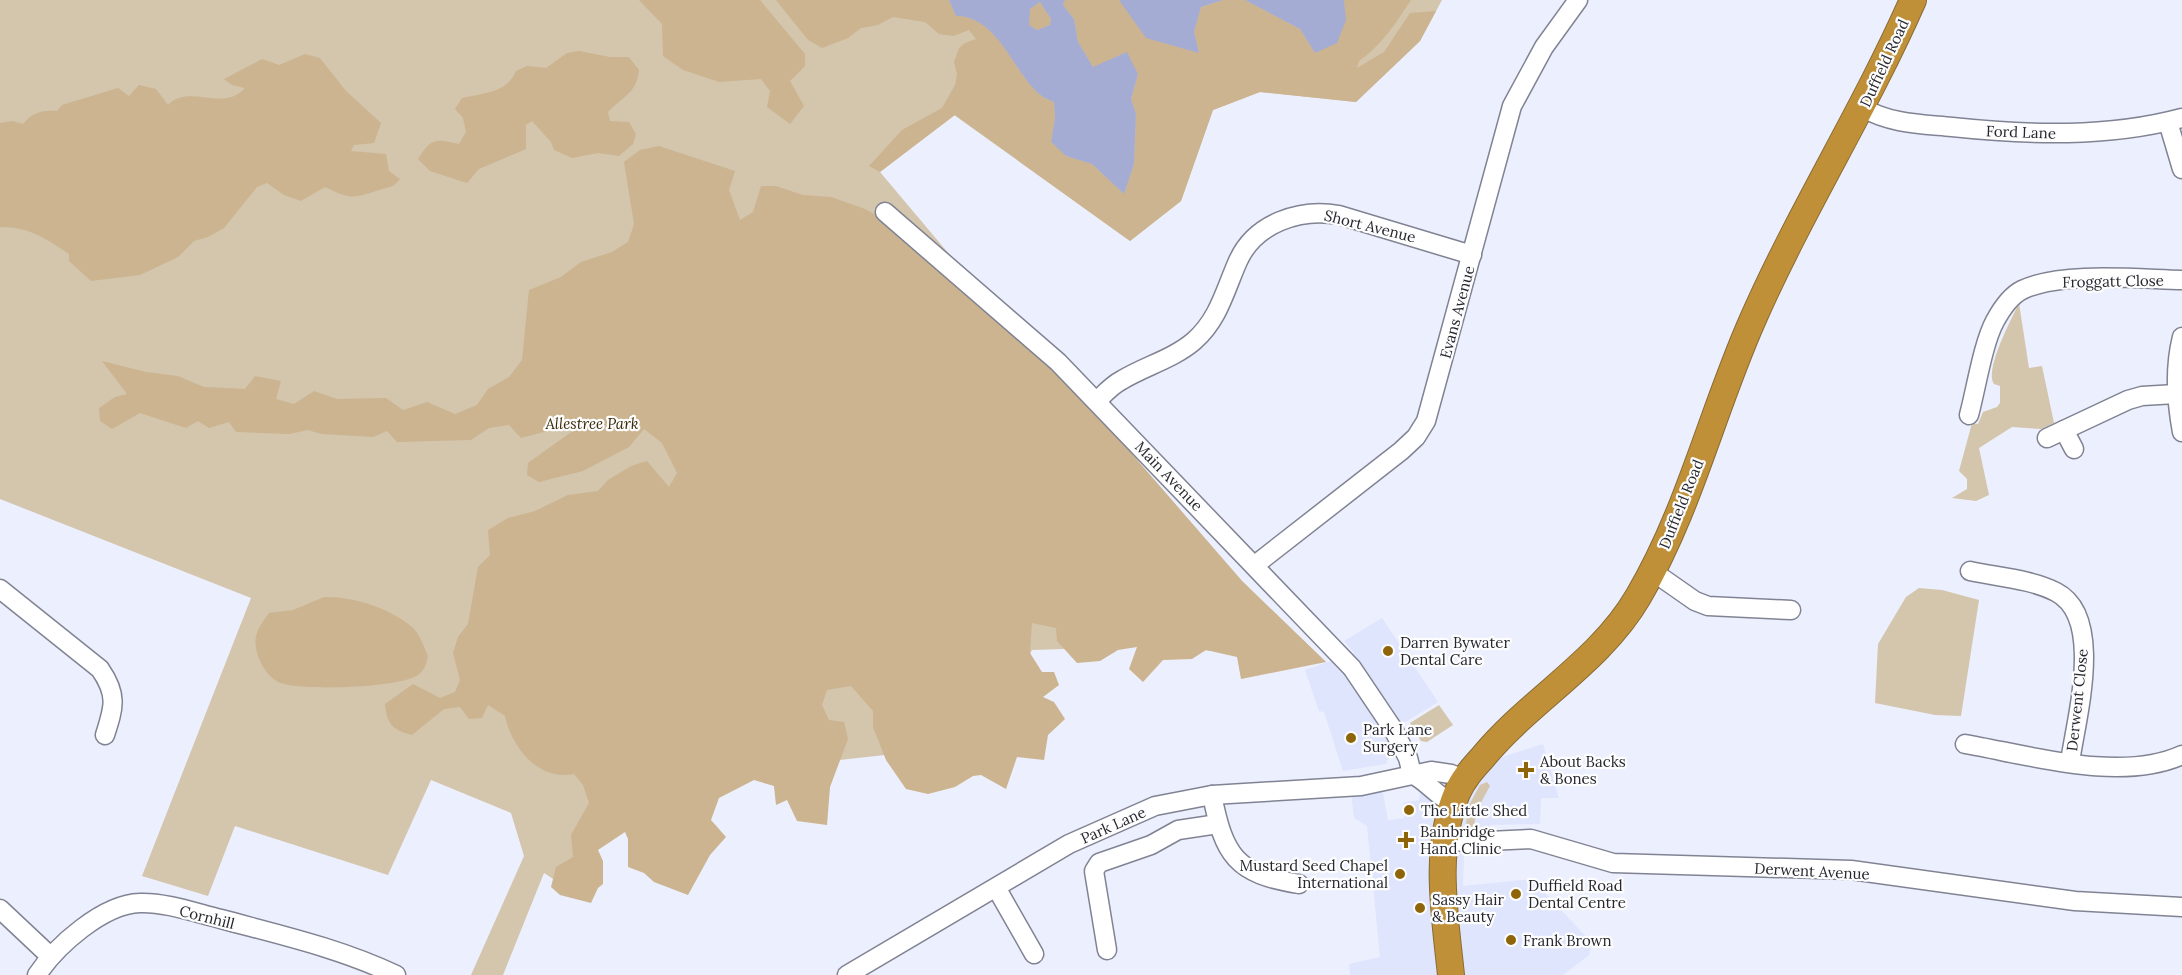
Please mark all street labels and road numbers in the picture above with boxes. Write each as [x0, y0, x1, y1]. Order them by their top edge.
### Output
street label: Duffield Road [1855, 16, 1913, 110]
street label: Ford Lane [1986, 121, 2056, 143]
street label: Short Avenue [1322, 205, 1418, 247]
street label: Evans Avenue [1435, 264, 1479, 360]
street label: Froggatt Close [2062, 271, 2164, 291]
street label: Main Avenue [1131, 437, 1207, 515]
street label: Duffield Road [1654, 457, 1708, 551]
street label: Derwent Close [2062, 648, 2092, 752]
street label: Park Lane [1078, 802, 1148, 848]
street label: Derwent Avenue [1754, 858, 1870, 884]
street label: Cornhill [177, 901, 237, 933]

